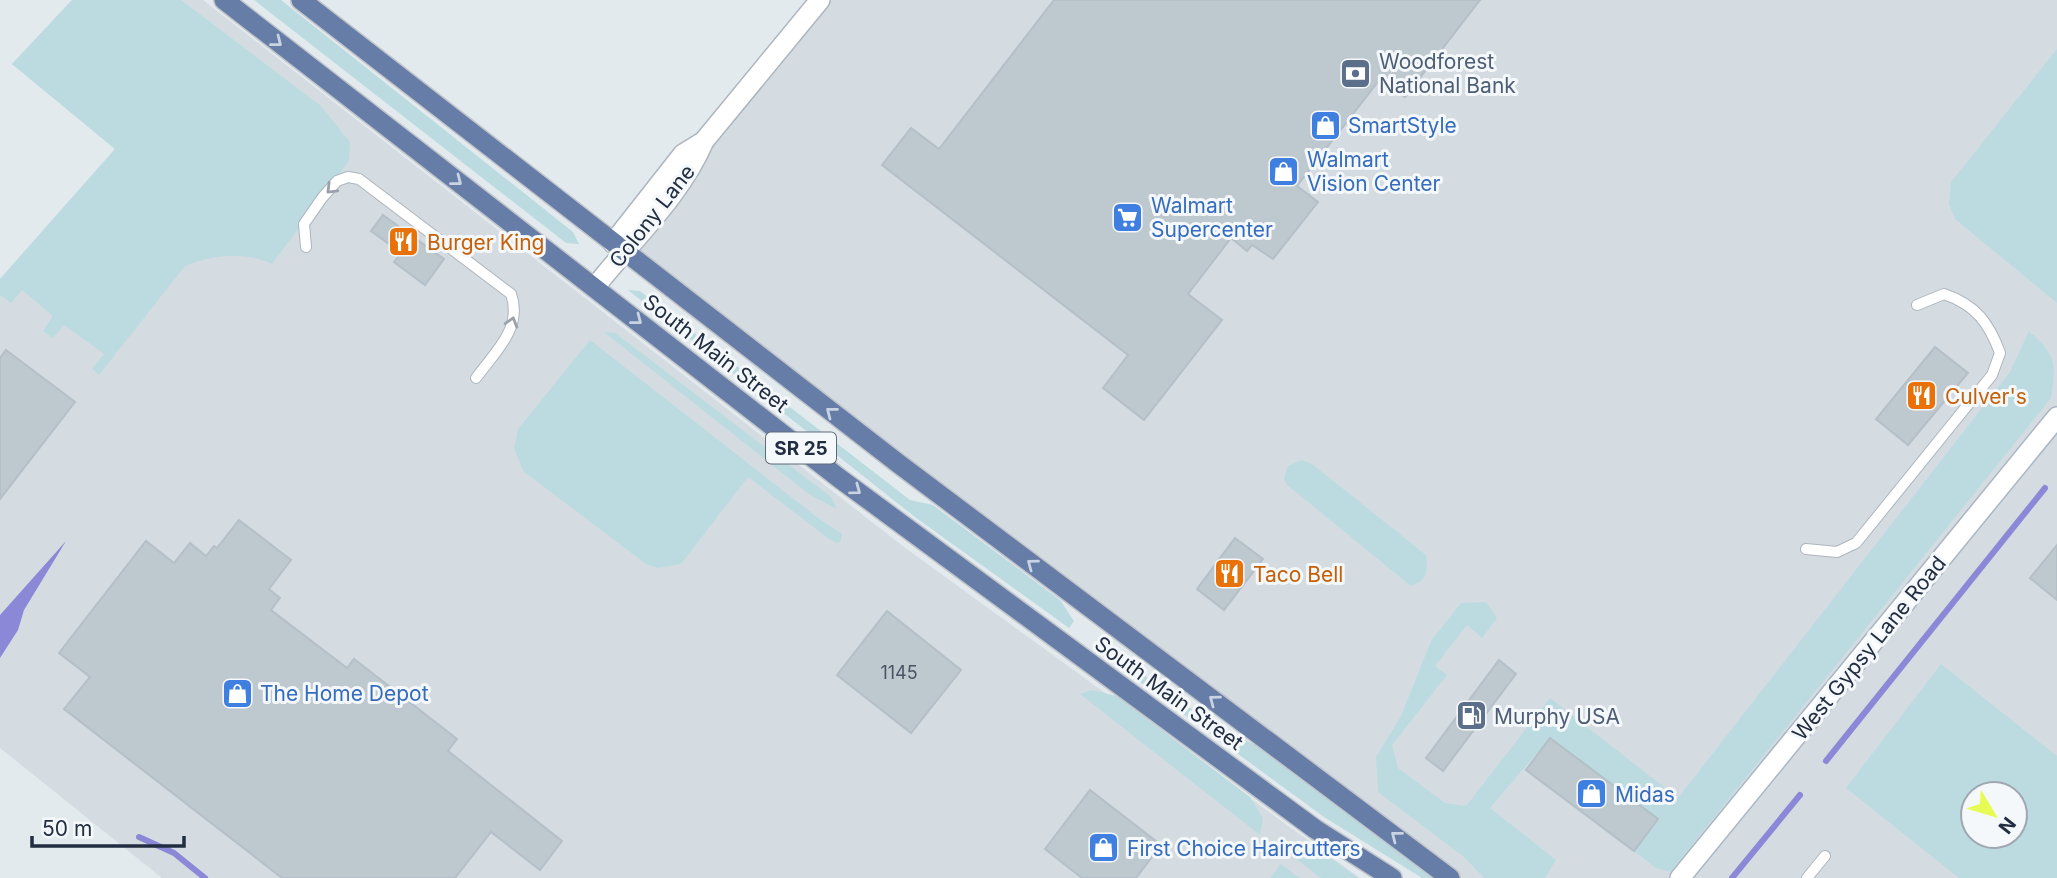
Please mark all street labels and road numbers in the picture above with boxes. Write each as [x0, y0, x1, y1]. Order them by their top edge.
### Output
street label: Colony Lane [604, 160, 700, 272]
street label: South Main Street [639, 289, 794, 417]
road number: SR 25 [766, 432, 836, 463]
street label: West Gypsy Lane Road [1787, 551, 1951, 745]
street label: South Main Street [1090, 631, 1248, 755]

